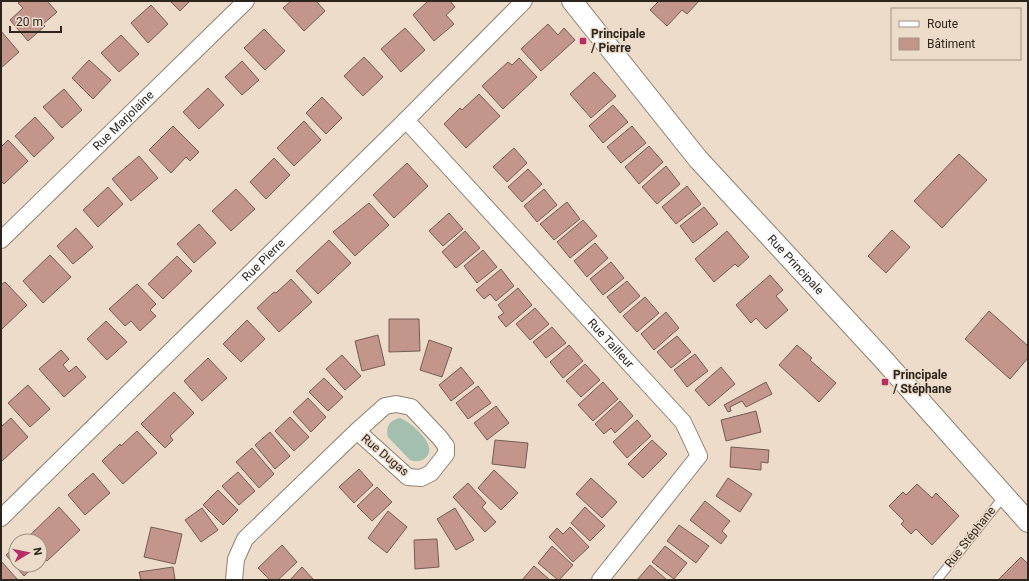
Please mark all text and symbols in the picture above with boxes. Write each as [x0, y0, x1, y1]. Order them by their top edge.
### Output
scale bar [10, 8, 61, 34]
legend [891, 8, 1021, 60]
text: 20 m [16, 15, 43, 29]
text: Route [927, 17, 958, 31]
place label: Principale / Pierre [590, 27, 646, 55]
marker: Principale / Pierre [578, 36, 588, 46]
text: Bâtiment [927, 37, 975, 51]
street label: Rue Marjolaine [90, 88, 157, 153]
street label: Rue Principale [765, 232, 827, 297]
street label: Rue Pierre [239, 236, 288, 284]
street label: Rue Tailleur [585, 316, 637, 371]
place label: Principale / Stéphane [892, 368, 952, 396]
marker: Principale / Stéphane [880, 377, 890, 387]
street label: Rue Dugas [359, 431, 411, 479]
street label: Rue Stéphane [942, 504, 998, 570]
north arrow [8, 533, 48, 573]
text: N [30, 546, 44, 557]

